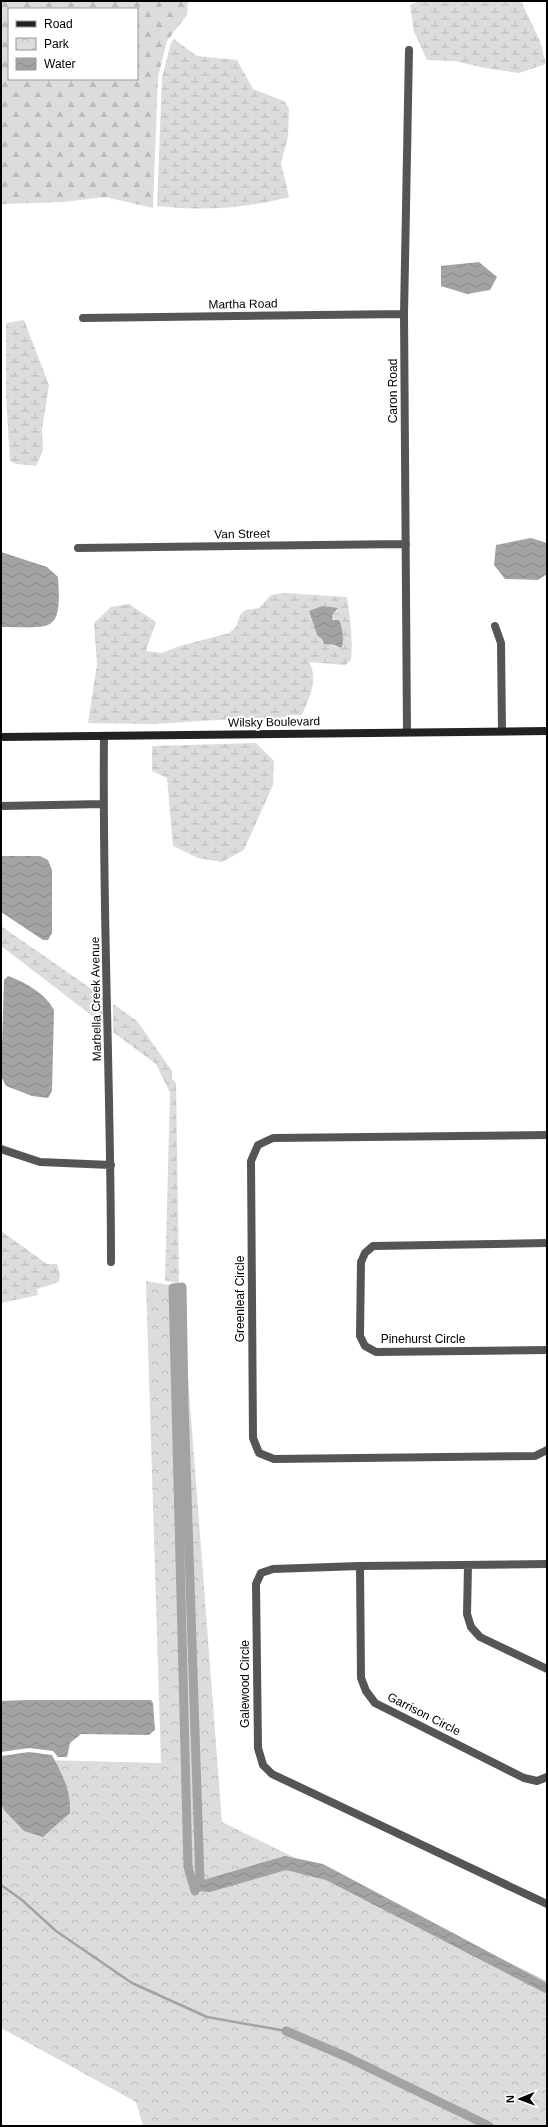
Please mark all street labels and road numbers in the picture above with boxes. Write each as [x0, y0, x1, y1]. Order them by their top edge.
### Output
street label: Martha Road [208, 296, 278, 312]
street label: Caron Road [386, 359, 400, 423]
street label: Van Street [214, 527, 271, 541]
street label: Wilsky Boulevard [228, 714, 320, 730]
street label: Marbella Creek Avenue [88, 936, 104, 1061]
street label: Greenleaf Circle [233, 1255, 247, 1342]
street label: Pinehurst Circle [381, 1332, 466, 1346]
street label: Galewood Circle [238, 1640, 252, 1728]
street label: Garrison Circle [385, 1690, 463, 1739]

